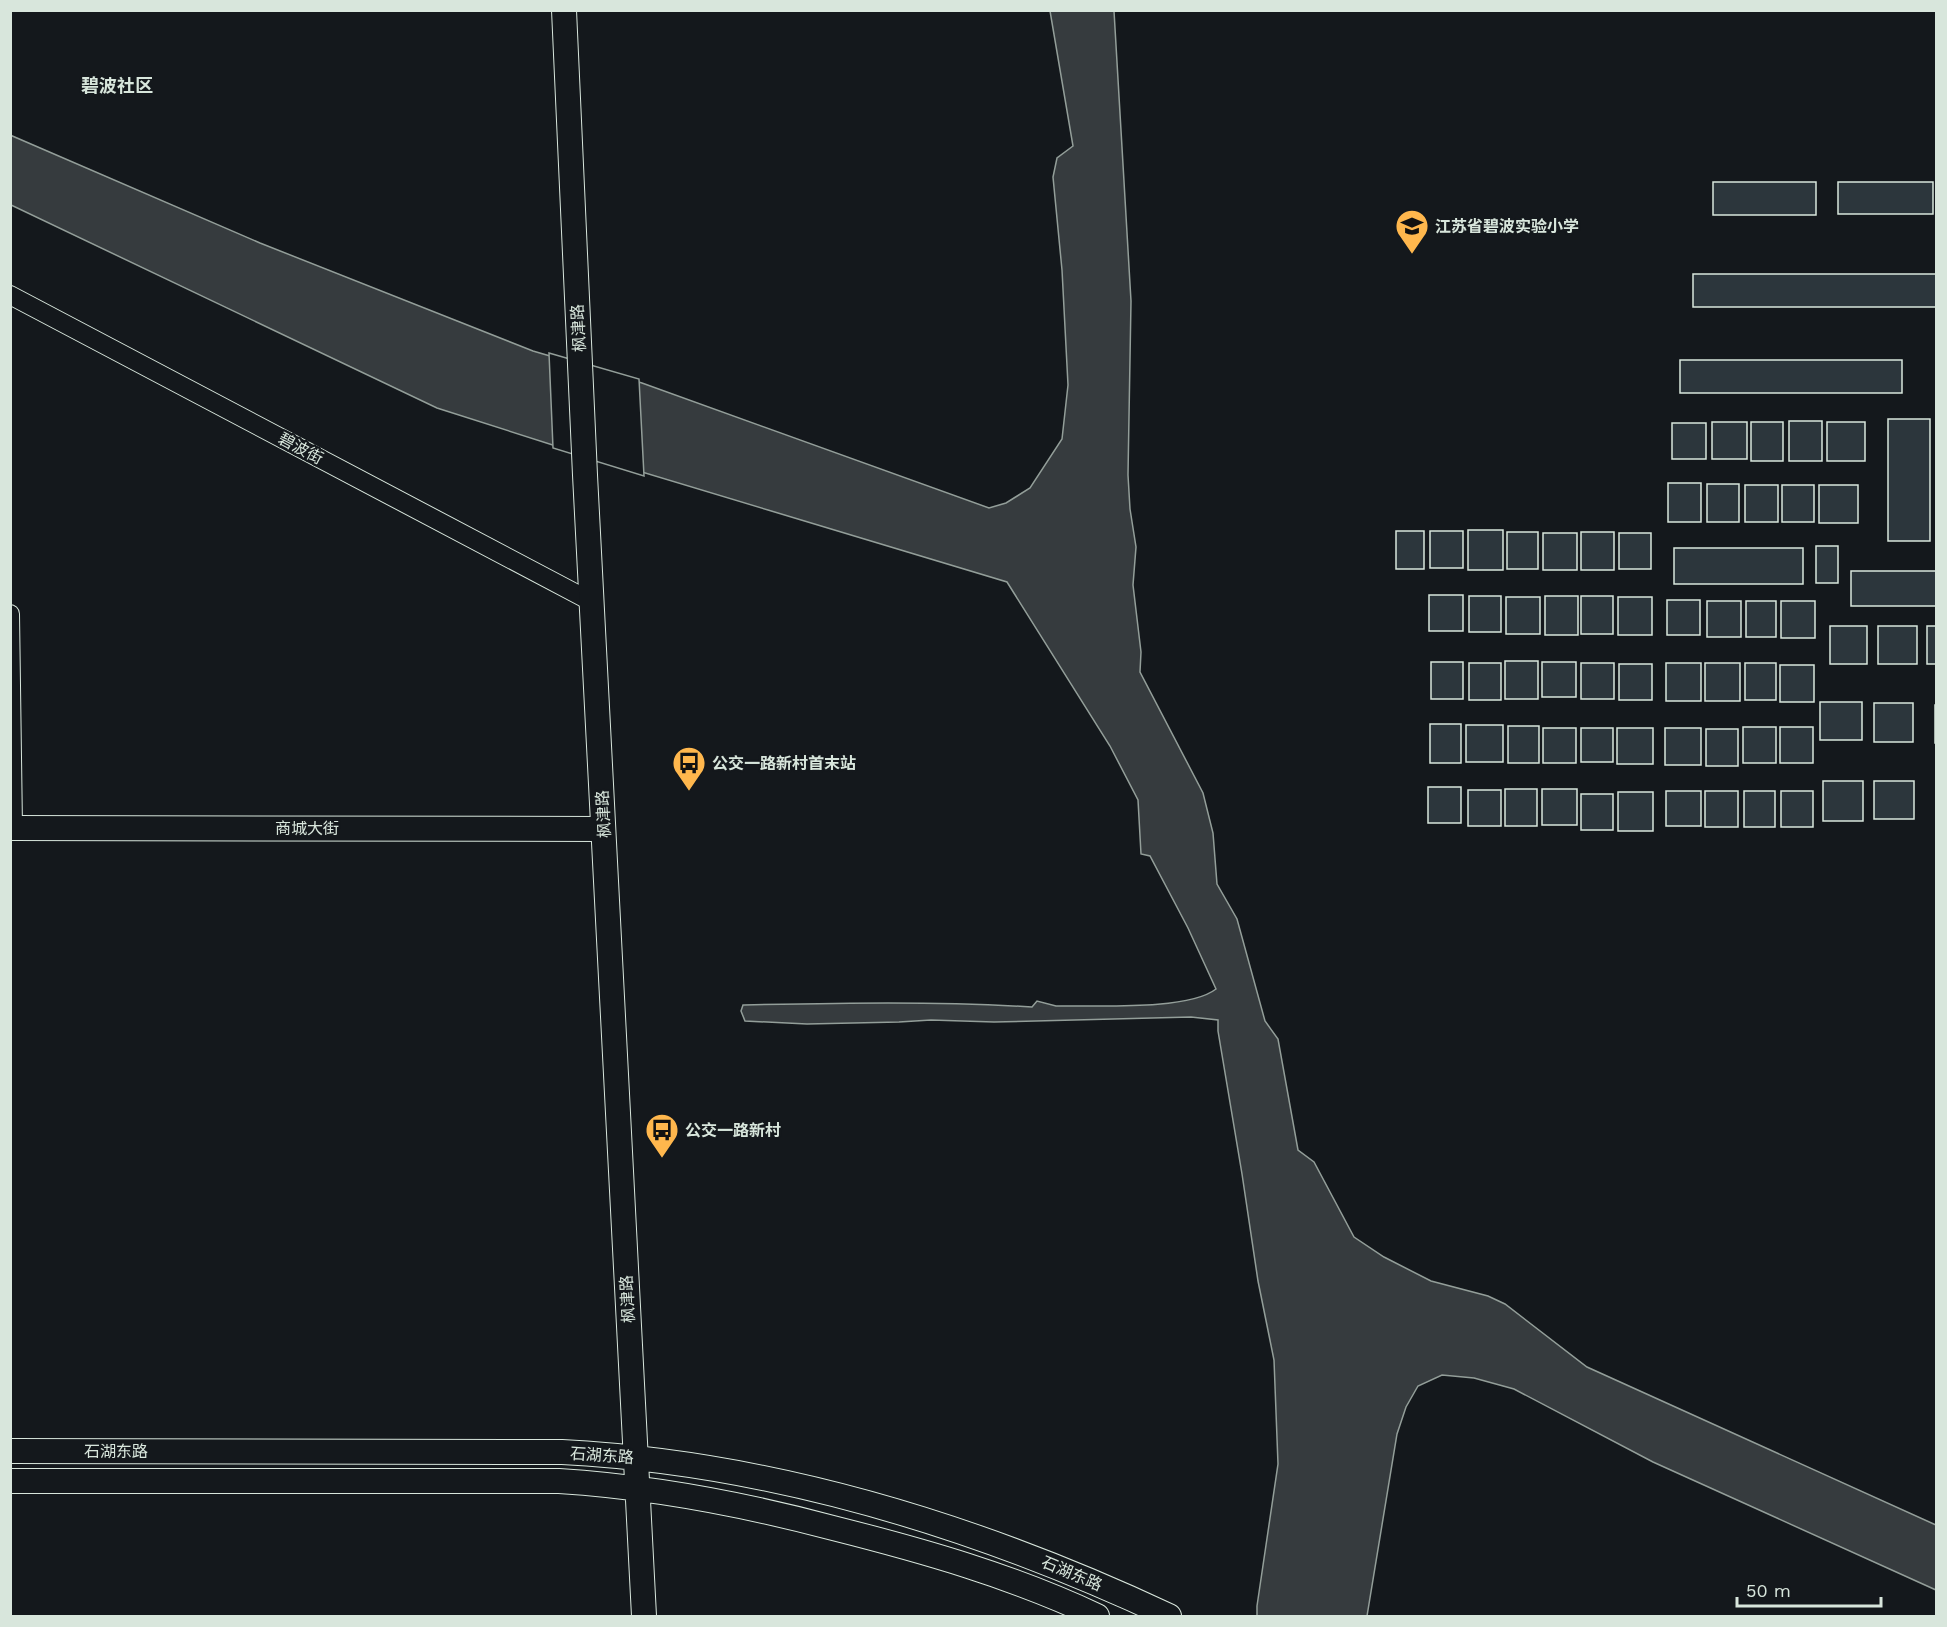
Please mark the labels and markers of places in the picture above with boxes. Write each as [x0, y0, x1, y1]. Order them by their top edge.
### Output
school or university icon: 江苏省碧波实验小学 [1394, 208, 1430, 255]
place label: 江苏省碧波实验小学 [1435, 217, 1579, 236]
bus stop icon: 公交一路新村首末站 [671, 745, 707, 792]
place label: 公交一路新村首末站 [712, 754, 856, 773]
bus stop icon: 公交一路新村 [644, 1112, 680, 1159]
place label: 公交一路新村 [685, 1121, 781, 1140]

